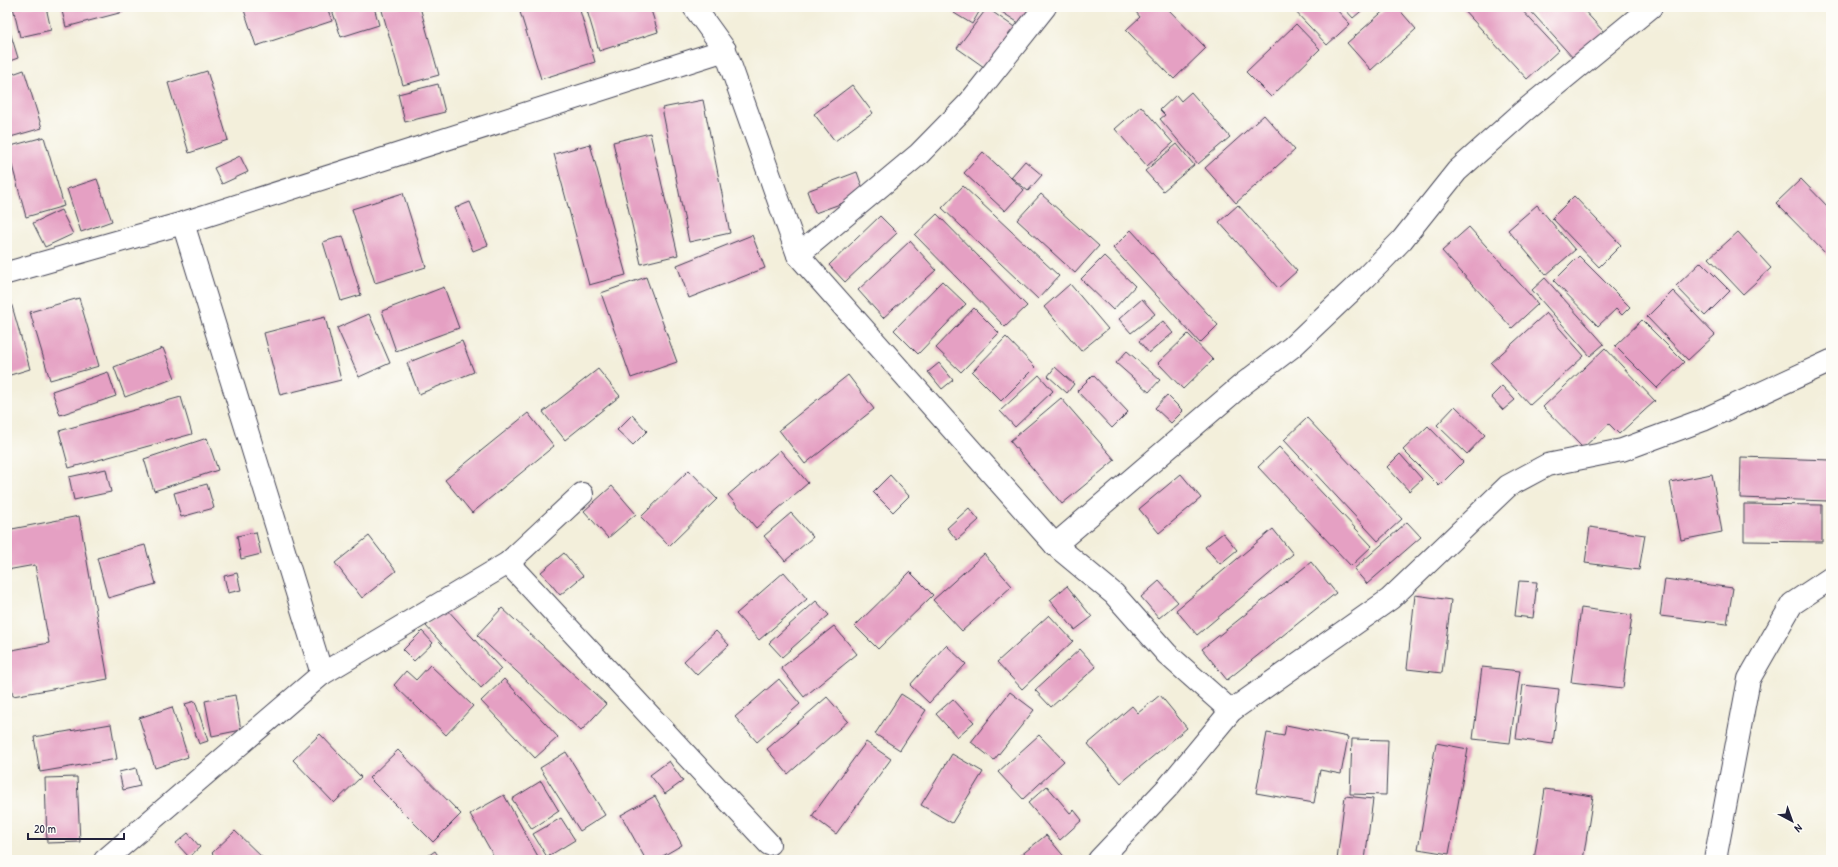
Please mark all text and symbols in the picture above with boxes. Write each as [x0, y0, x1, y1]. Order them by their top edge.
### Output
north arrow [1772, 801, 1812, 841]
scale bar [28, 815, 124, 841]
text: 20 m [34, 820, 56, 837]
text: N [1792, 821, 1805, 836]

